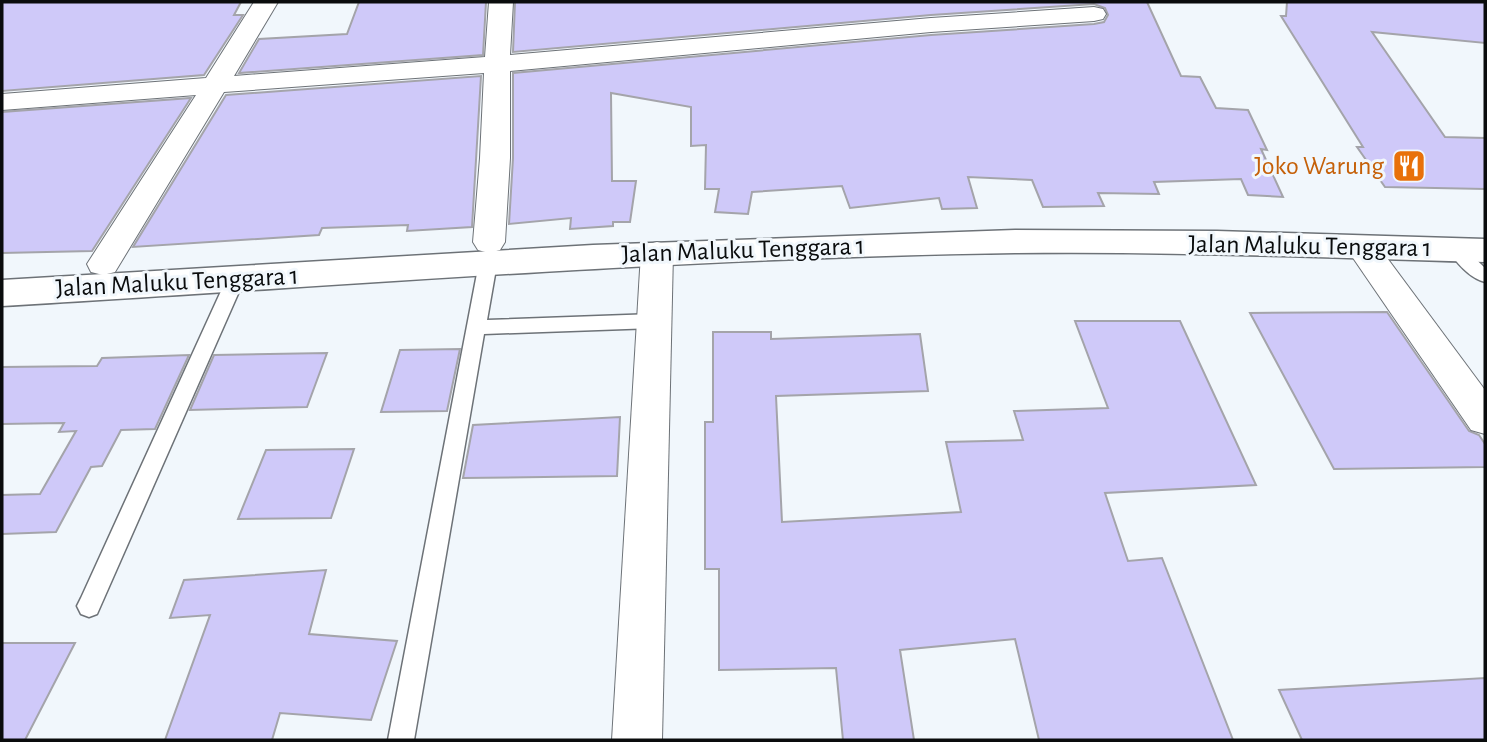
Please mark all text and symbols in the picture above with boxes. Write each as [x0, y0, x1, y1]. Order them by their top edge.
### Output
restaurant icon: Joko Warung [1390, 147, 1428, 185]
place label: Joko Warung [1254, 153, 1384, 179]
street label: Jalan Maluku Tenggara 1 [1188, 231, 1432, 261]
street label: Jalan Maluku Tenggara 1 [621, 233, 865, 267]
street label: Jalan Maluku Tenggara 1 [55, 263, 299, 301]

